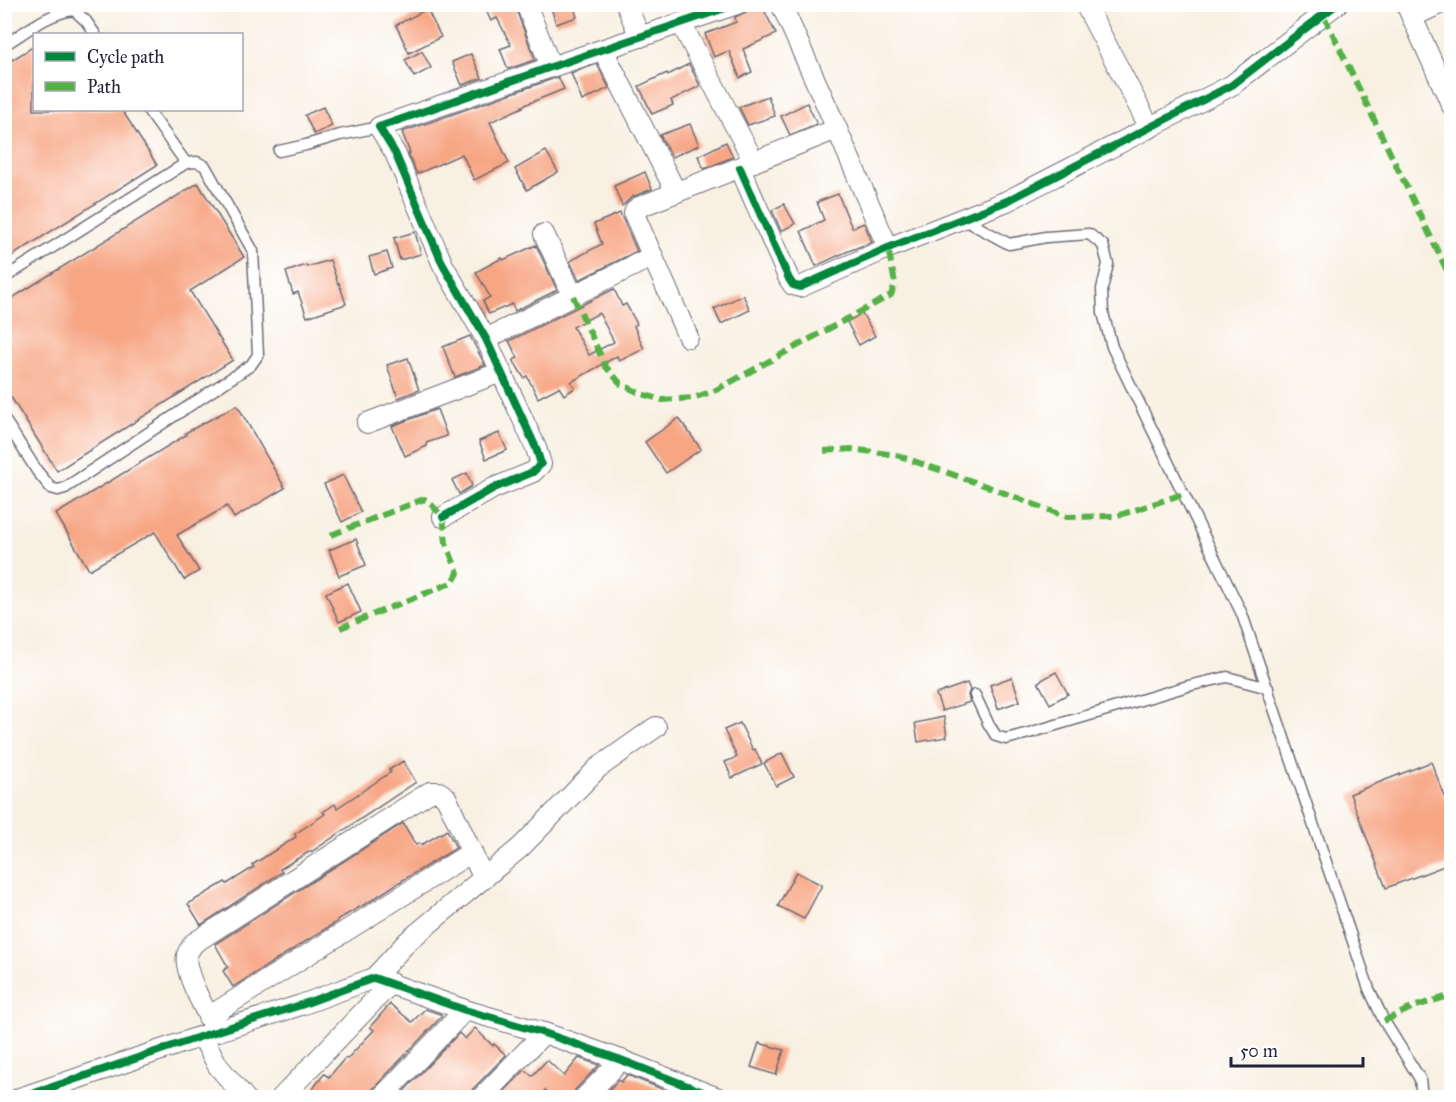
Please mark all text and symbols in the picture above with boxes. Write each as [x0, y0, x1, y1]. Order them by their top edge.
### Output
legend [33, 33, 243, 111]
text: Cycle path [87, 46, 164, 68]
text: Path [87, 76, 121, 98]
scale bar [1231, 1030, 1363, 1068]
text: 50 m [1240, 1040, 1278, 1062]

